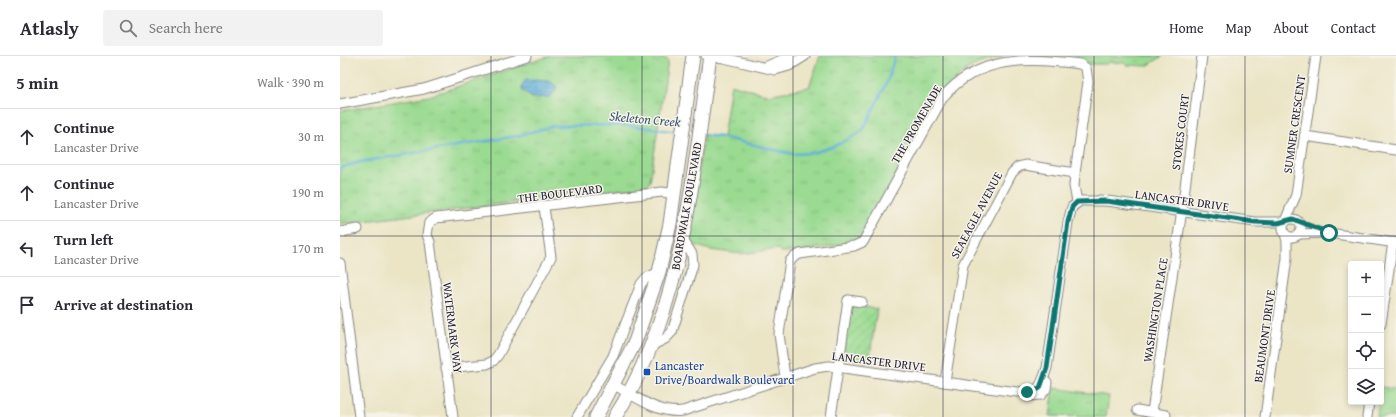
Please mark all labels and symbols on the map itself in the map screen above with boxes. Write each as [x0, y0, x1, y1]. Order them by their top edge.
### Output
street label: SUMNER CRESCENT [1279, 73, 1309, 174]
street label: THE PROMENADE [887, 81, 945, 167]
street label: STOKES COURT [1167, 93, 1193, 171]
water label: Skeleton Creek [609, 106, 682, 132]
street label: BOARDWALK BOULEVARD [666, 141, 706, 271]
street label: SEAEAGLE AVENUE [946, 169, 1006, 261]
street label: THE BOULEVARD [517, 179, 603, 207]
street label: LANCASTER DRIVE [1134, 185, 1230, 215]
route start [1320, 224, 1338, 242]
street label: WASHINGTON PLACE [1138, 257, 1172, 363]
street label: WATERMARK WAY [439, 281, 467, 375]
street label: BEAUMONT DRIVE [1249, 288, 1279, 384]
street label: LANCASTER DRIVE [831, 347, 927, 375]
place label: Lancaster Drive/Boardwalk Boulevard [655, 357, 795, 388]
marker: Lancaster Drive/Boardwalk Boulevard [642, 367, 652, 377]
route end [1018, 383, 1036, 401]

